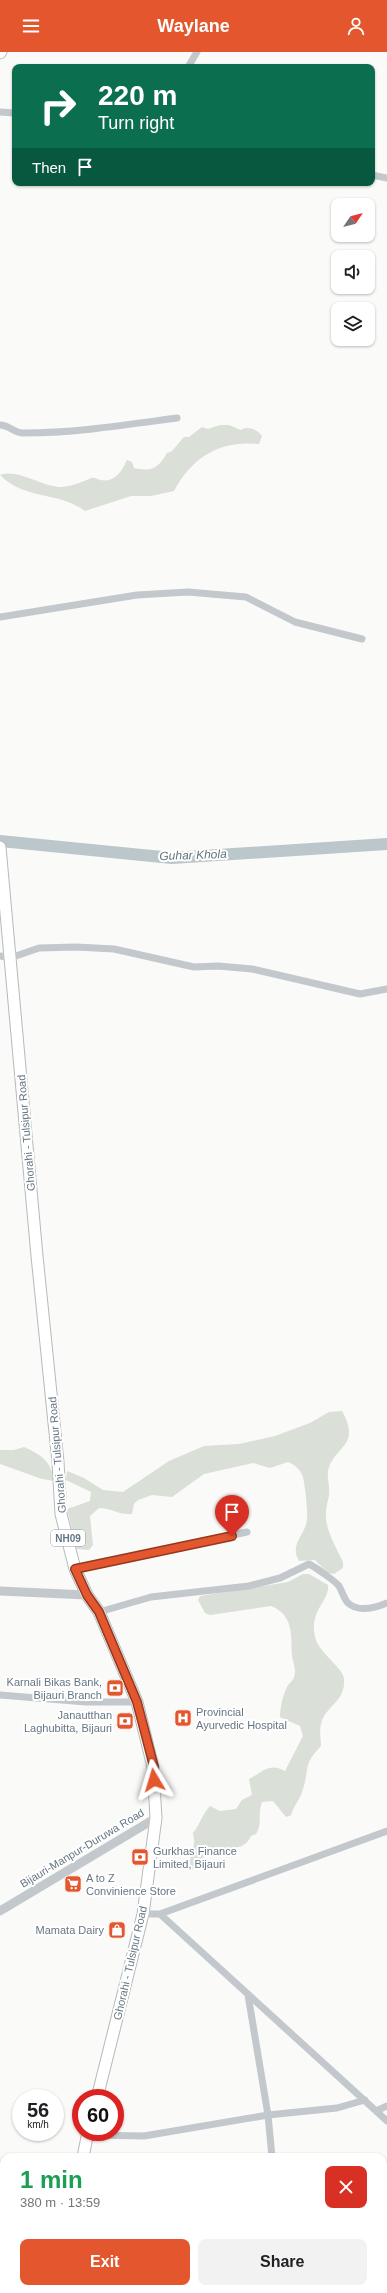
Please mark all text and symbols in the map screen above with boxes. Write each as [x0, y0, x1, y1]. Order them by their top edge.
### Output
icon: menu [20, 15, 42, 37]
icon: person [345, 15, 367, 37]
text: Waylane [157, 16, 230, 36]
icon: right [32, 80, 84, 132]
text: 220 m [98, 80, 177, 111]
text: Turn right [98, 113, 174, 133]
icon: arrive [74, 156, 96, 178]
text: Then [32, 159, 66, 176]
north arrow [331, 198, 375, 242]
map controls [331, 198, 375, 346]
button: sound [331, 250, 375, 294]
button: layers [331, 302, 375, 346]
water label: Guhar Khola [159, 847, 227, 863]
street label: Ghorahi - Tulsipur Road [15, 1074, 37, 1192]
street label: Ghorahi - Tulsipur Road [46, 1396, 68, 1514]
pin [215, 1495, 249, 1536]
icon: arrive [221, 1501, 243, 1523]
road number: NH09 [51, 1530, 85, 1546]
place label: Karnali Bikas Bank, Bijauri Branch [7, 1676, 102, 1701]
bank icon: Karnali Bikas Bank, Bijauri Branch [105, 1678, 125, 1698]
place label: Provincial Ayurvedic Hospital [196, 1706, 287, 1731]
hospital icon: Provincial Ayurvedic Hospital [173, 1708, 193, 1728]
place label: Janautthan Laghubitta, Bijauri [24, 1709, 112, 1734]
bank icon: Janautthan Laghubitta, Bijauri [115, 1711, 135, 1731]
position arrow [133, 1759, 175, 1801]
street label: Bijauri-Manpur-Duruwa Road [18, 1806, 146, 1890]
place label: Gurkhas Finance Limited, Bijauri [153, 1845, 237, 1870]
bank icon: Gurkhas Finance Limited, Bijauri [130, 1847, 150, 1867]
place label: A to Z Convinience Store [86, 1872, 176, 1897]
supermarket icon: A to Z Convinience Store [63, 1874, 83, 1894]
street label: Ghorahi - Tulsipur Road [111, 1905, 149, 2021]
shop icon: Mamata Dairy [107, 1920, 127, 1940]
place label: Mamata Dairy [36, 1924, 104, 1936]
speed limit sign: 60 [72, 2089, 124, 2141]
text: 56 [27, 2099, 49, 2121]
text: km/h [27, 2119, 49, 2130]
text: 1 min [20, 2166, 83, 2193]
button: close [325, 2166, 367, 2208]
text: 380 m · 13:59 [20, 2195, 100, 2210]
button: Exit [20, 2239, 190, 2285]
button: Share [198, 2239, 367, 2285]

